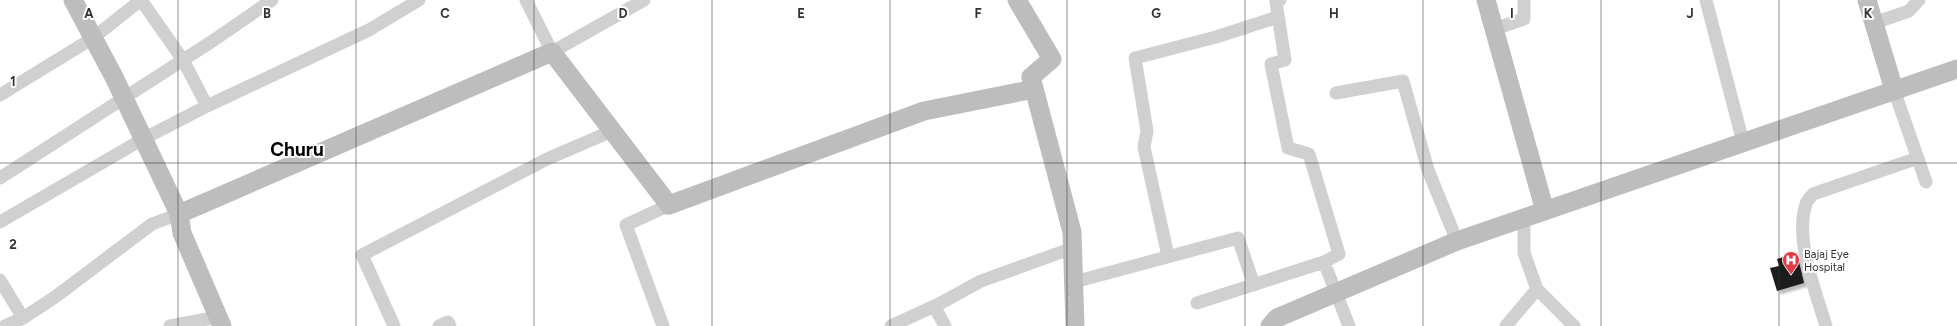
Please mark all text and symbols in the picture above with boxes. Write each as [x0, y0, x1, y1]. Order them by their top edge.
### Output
text: A [84, 6, 94, 21]
text: B [263, 6, 271, 21]
text: C [440, 6, 450, 21]
text: D [618, 6, 628, 21]
text: E [797, 6, 805, 21]
text: F [974, 6, 982, 21]
text: G [1151, 6, 1161, 21]
text: H [1329, 6, 1339, 21]
text: I [1510, 6, 1514, 21]
text: J [1686, 6, 1694, 21]
text: K [1864, 6, 1873, 21]
text: 1 [10, 74, 16, 89]
district label: Churu [270, 138, 324, 161]
text: 2 [9, 237, 17, 252]
place label: Bajaj Eye Hospital [1804, 248, 1849, 274]
hospital icon: Bajaj Eye Hospital [1781, 250, 1801, 275]

